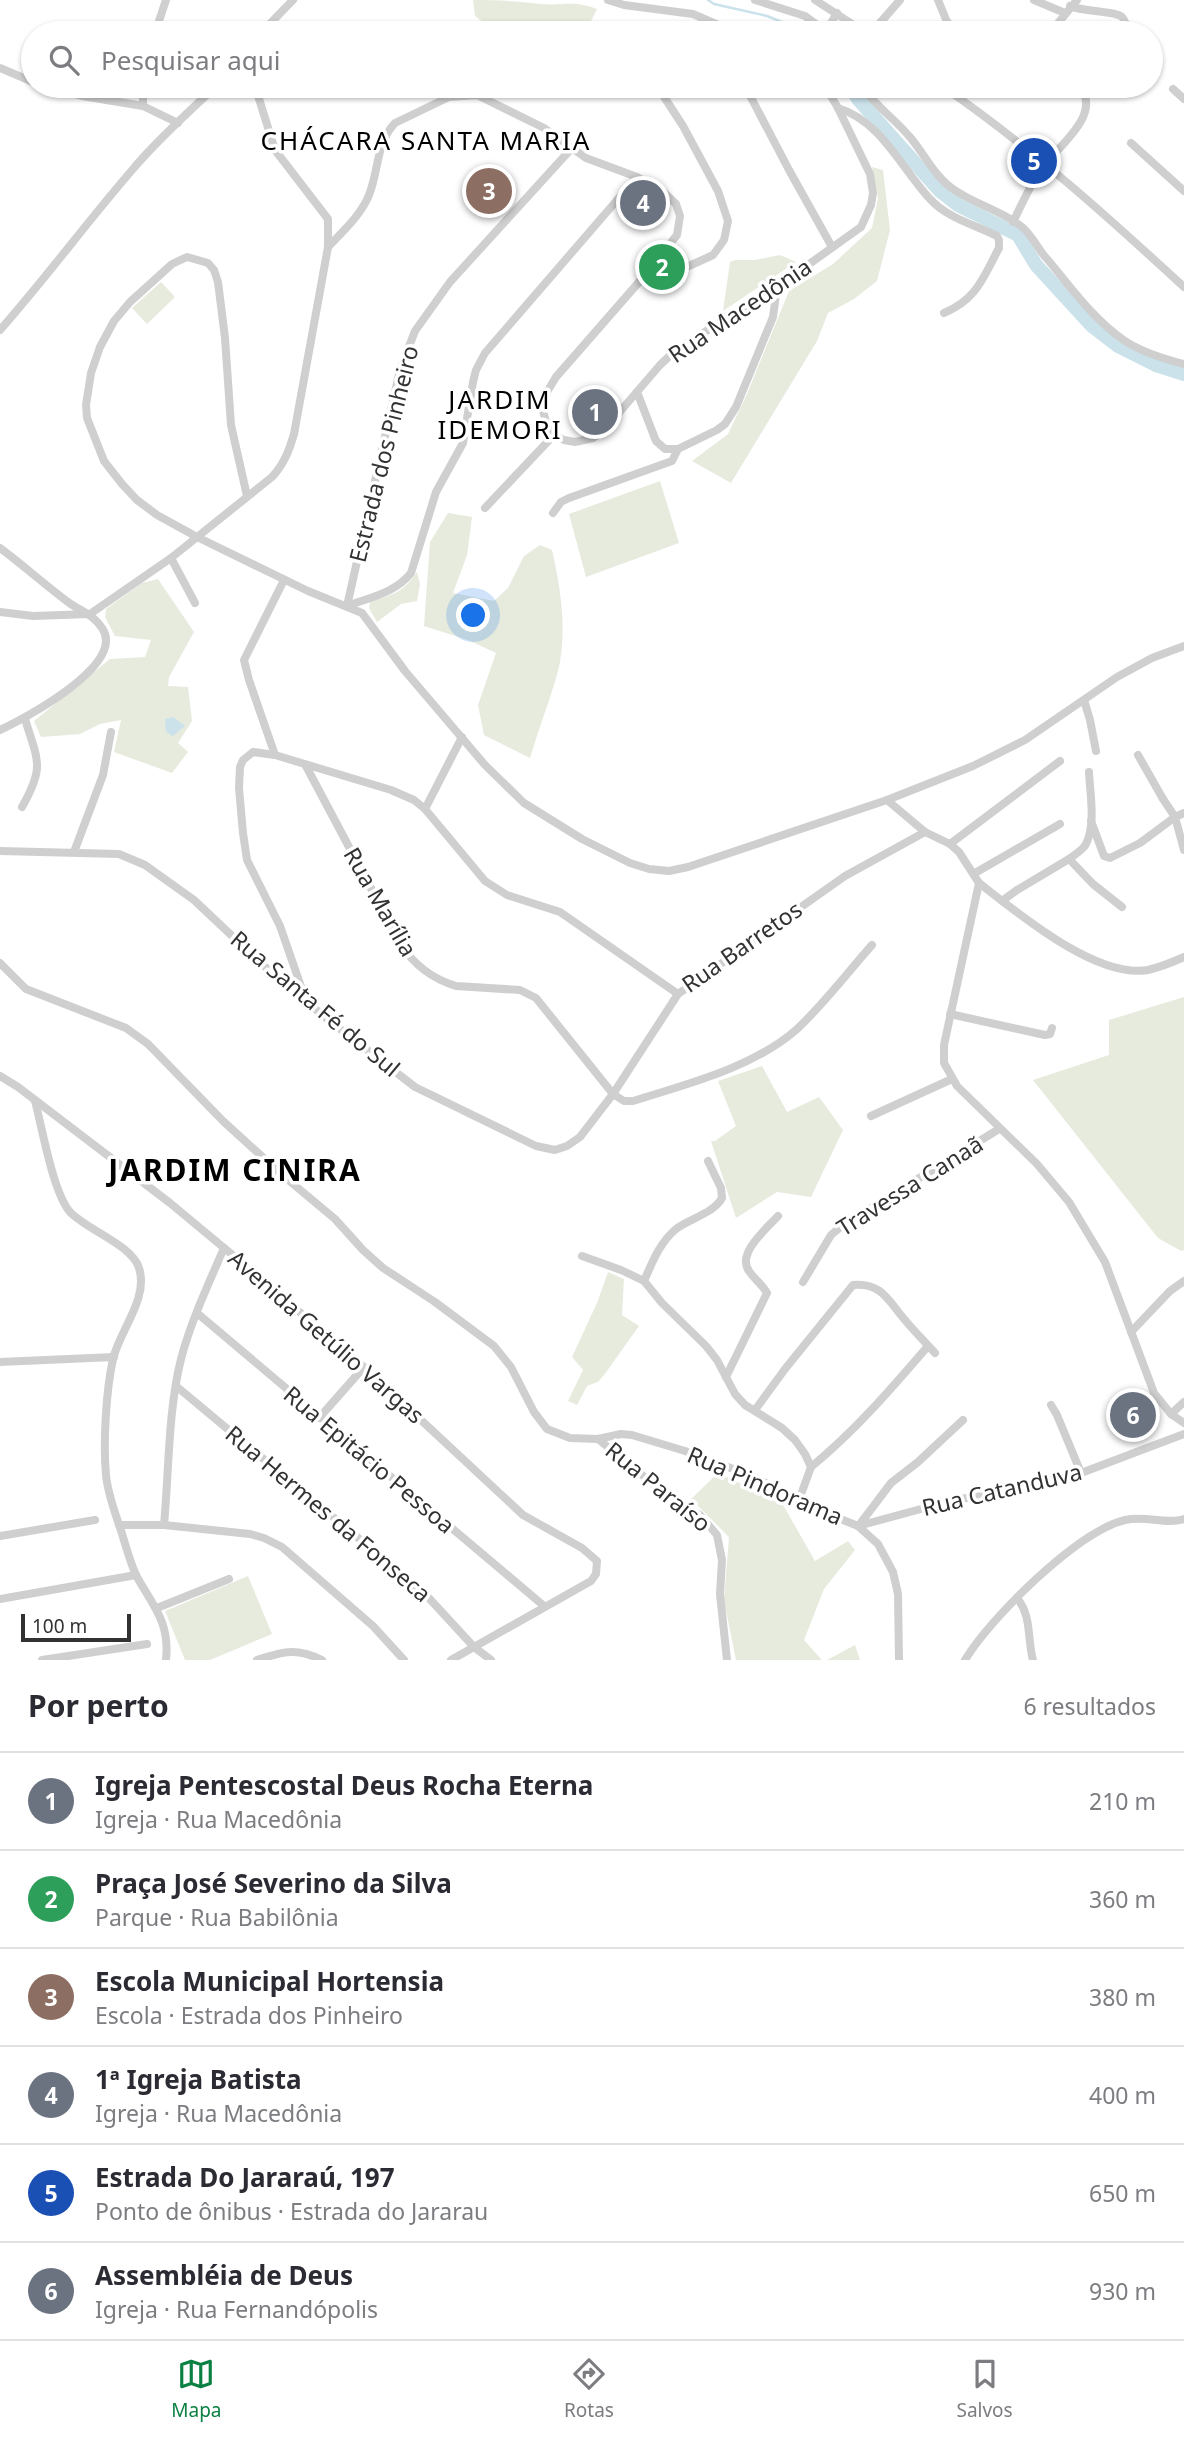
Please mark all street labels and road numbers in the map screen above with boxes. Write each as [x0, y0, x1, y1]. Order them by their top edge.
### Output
street label: Rua Macedônia [662, 250, 817, 370]
street label: Estrada dos Pinheiro [341, 342, 425, 565]
street label: Rua Marília [337, 841, 425, 962]
street label: Rua Barretos [675, 893, 808, 999]
street label: Rua Santa Fé do Sul [224, 923, 407, 1084]
street label: Travessa Canaã [830, 1127, 989, 1243]
street label: Avenida Getúlio Vargas [222, 1242, 432, 1430]
street label: Rua Epitácio Pessoa [277, 1378, 462, 1540]
street label: Rua Hermes da Fonseca [219, 1418, 438, 1609]
street label: Rua Paraíso [599, 1434, 718, 1539]
street label: Rua Pindorama [683, 1438, 848, 1532]
street label: Rua Catanduva [919, 1455, 1085, 1523]

